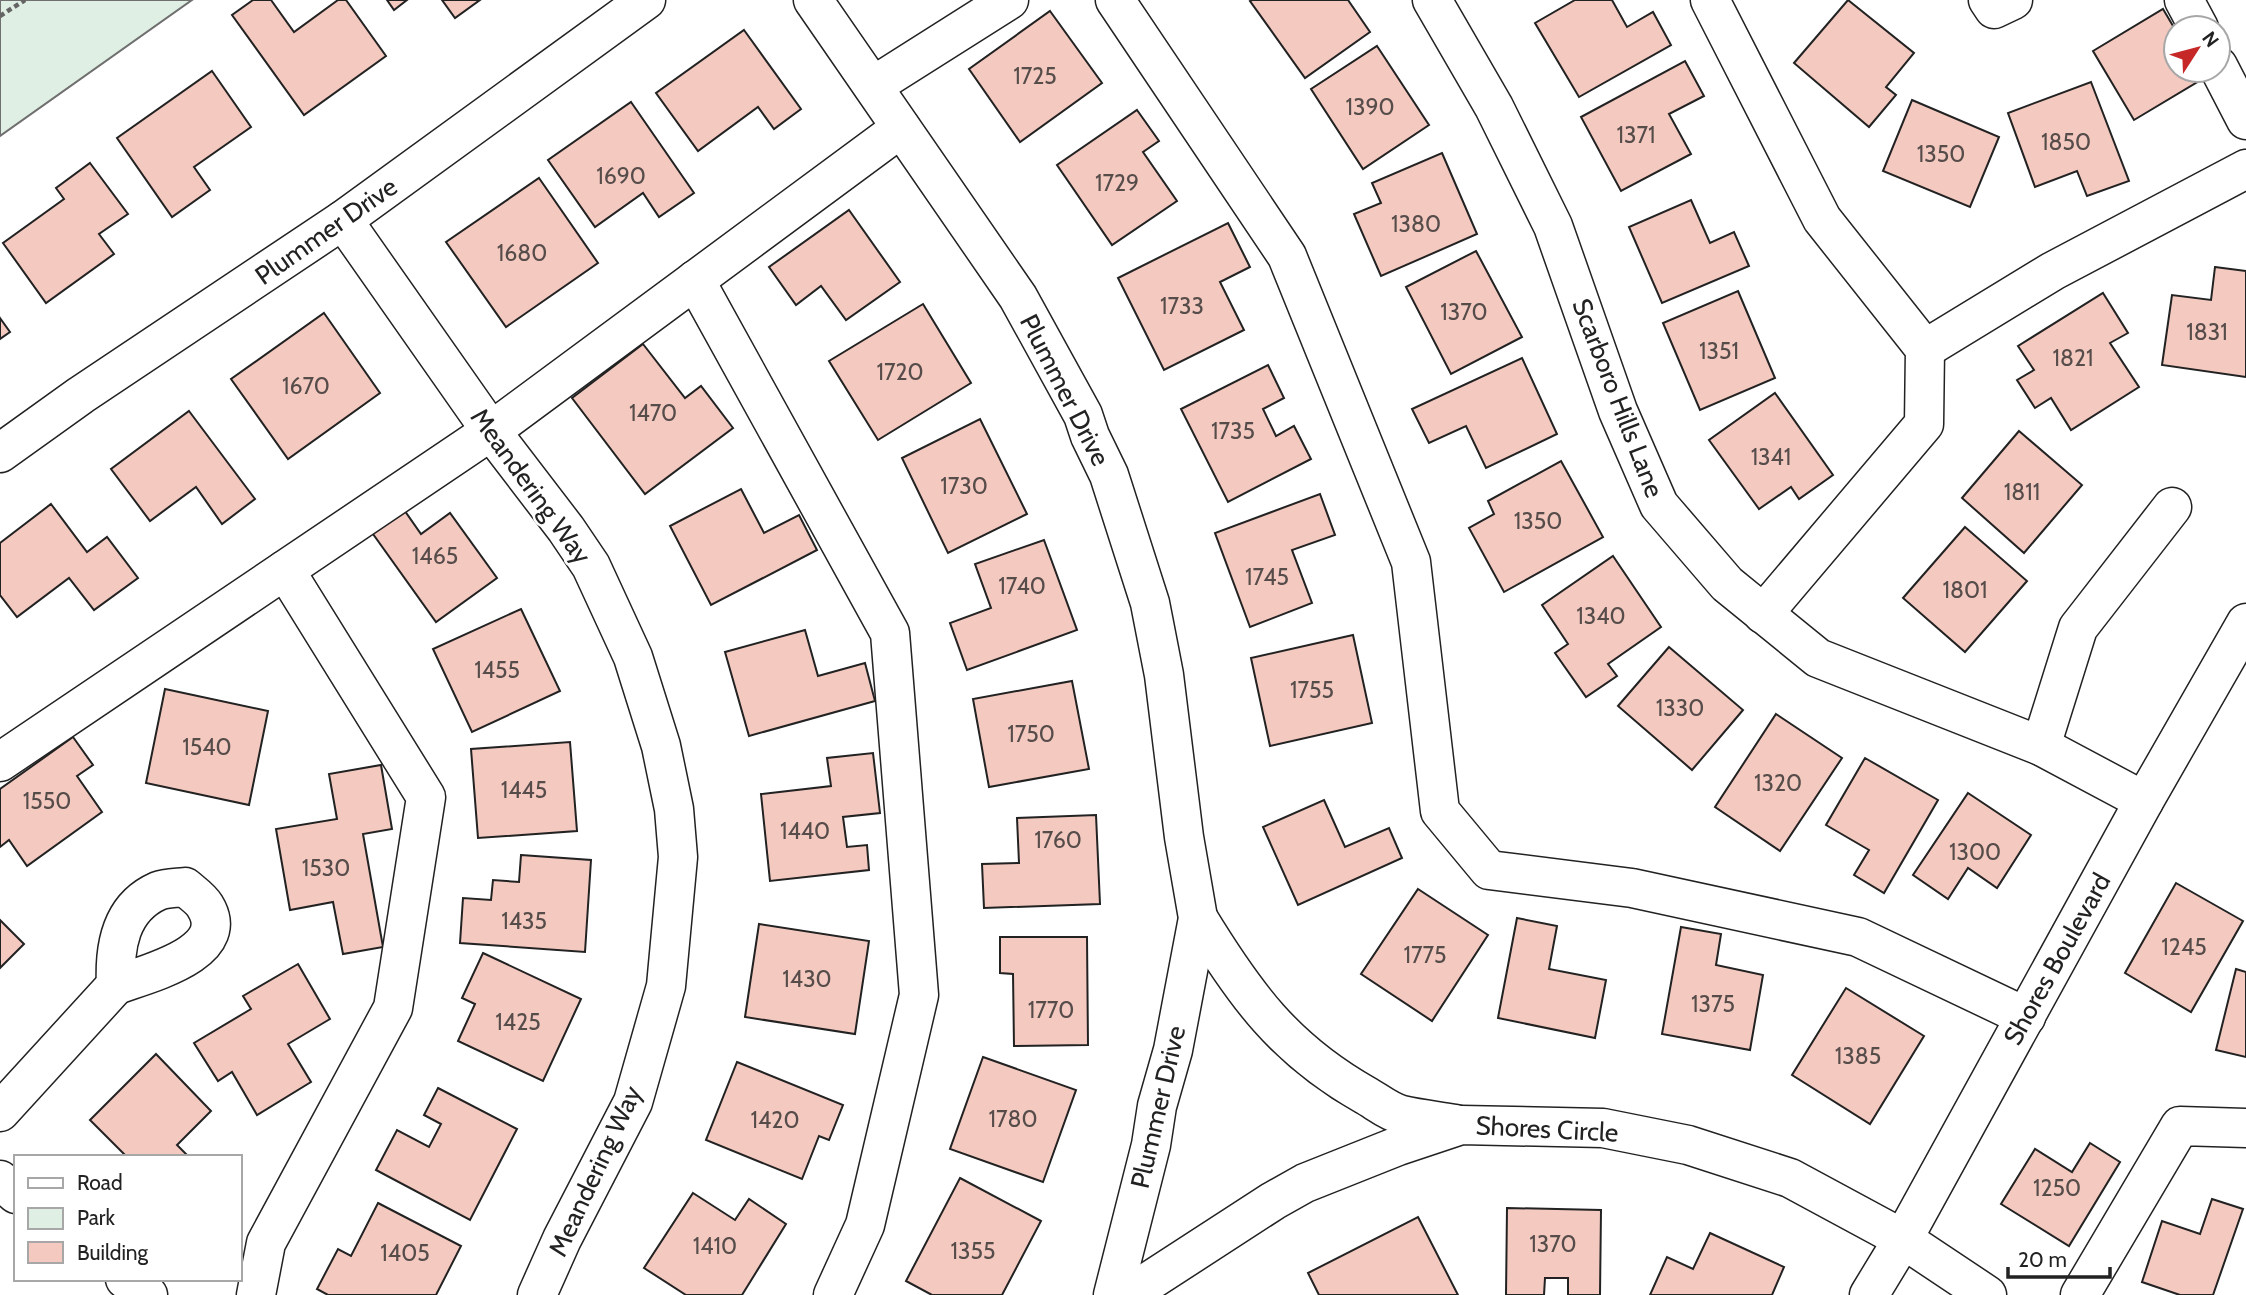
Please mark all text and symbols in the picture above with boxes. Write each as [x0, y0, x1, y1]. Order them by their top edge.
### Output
north arrow [2162, 14, 2232, 84]
text: N [2197, 27, 2224, 51]
house number: 1725 [1013, 62, 1057, 90]
house number: 1390 [1345, 93, 1395, 121]
house number: 1371 [1616, 121, 1656, 149]
house number: 1850 [2041, 128, 2091, 156]
house number: 1350 [1917, 140, 1965, 168]
house number: 1690 [596, 162, 646, 190]
house number: 1729 [1095, 169, 1139, 197]
street label: Plummer Drive [249, 170, 403, 292]
house number: 1380 [1391, 210, 1441, 238]
house number: 1680 [497, 239, 547, 267]
house number: 1733 [1160, 292, 1204, 320]
street label: Scarboro Hills Lane [1565, 294, 1671, 502]
house number: 1370 [1440, 298, 1488, 326]
street label: Plummer Drive [1013, 309, 1117, 471]
house number: 1831 [2186, 318, 2228, 346]
house number: 1351 [1699, 337, 1739, 365]
house number: 1821 [2053, 344, 2094, 372]
house number: 1720 [876, 358, 924, 386]
house number: 1670 [282, 372, 330, 400]
house number: 1470 [629, 399, 677, 427]
street label: Meandering Way [464, 402, 598, 570]
house number: 1735 [1211, 417, 1255, 445]
house number: 1341 [1751, 443, 1791, 471]
house number: 1730 [940, 472, 988, 500]
house number: 1811 [2004, 478, 2040, 506]
house number: 1350 [1514, 507, 1562, 535]
house number: 1465 [412, 542, 458, 570]
house number: 1745 [1245, 563, 1289, 591]
house number: 1740 [998, 572, 1046, 600]
house number: 1801 [1943, 576, 1988, 604]
house number: 1340 [1576, 602, 1626, 630]
house number: 1455 [474, 656, 520, 684]
house number: 1755 [1290, 676, 1334, 704]
house number: 1330 [1656, 694, 1704, 722]
house number: 1750 [1007, 720, 1055, 748]
house number: 1540 [182, 733, 232, 761]
house number: 1320 [1754, 769, 1802, 797]
house number: 1445 [501, 776, 547, 804]
house number: 1550 [23, 787, 71, 815]
house number: 1440 [780, 817, 830, 845]
house number: 1760 [1034, 826, 1082, 854]
house number: 1300 [1949, 838, 2001, 866]
house number: 1530 [302, 854, 350, 882]
street label: Shores Boulevard [1997, 868, 2117, 1050]
house number: 1435 [501, 907, 547, 935]
house number: 1245 [2161, 933, 2207, 961]
house number: 1775 [1403, 941, 1447, 969]
house number: 1430 [782, 965, 832, 993]
house number: 1375 [1691, 990, 1735, 1018]
house number: 1770 [1028, 996, 1074, 1024]
house number: 1425 [495, 1008, 541, 1036]
street label: Plummer Drive [1124, 1023, 1192, 1191]
house number: 1385 [1835, 1042, 1881, 1070]
street label: Meandering Way [541, 1081, 649, 1261]
house number: 1780 [988, 1105, 1038, 1133]
house number: 1420 [751, 1106, 799, 1134]
street label: Shores Circle [1475, 1109, 1619, 1149]
legend [14, 1155, 242, 1281]
text: Road [77, 1170, 123, 1195]
house number: 1250 [2033, 1174, 2081, 1202]
text: Park [77, 1205, 115, 1230]
house number: 1370 [1529, 1230, 1577, 1258]
house number: 1410 [693, 1232, 737, 1260]
scale bar [2008, 1236, 2110, 1280]
house number: 1355 [951, 1237, 995, 1265]
house number: 1405 [380, 1239, 430, 1267]
text: Building [77, 1240, 149, 1265]
text: 20 m [2018, 1247, 2067, 1272]

